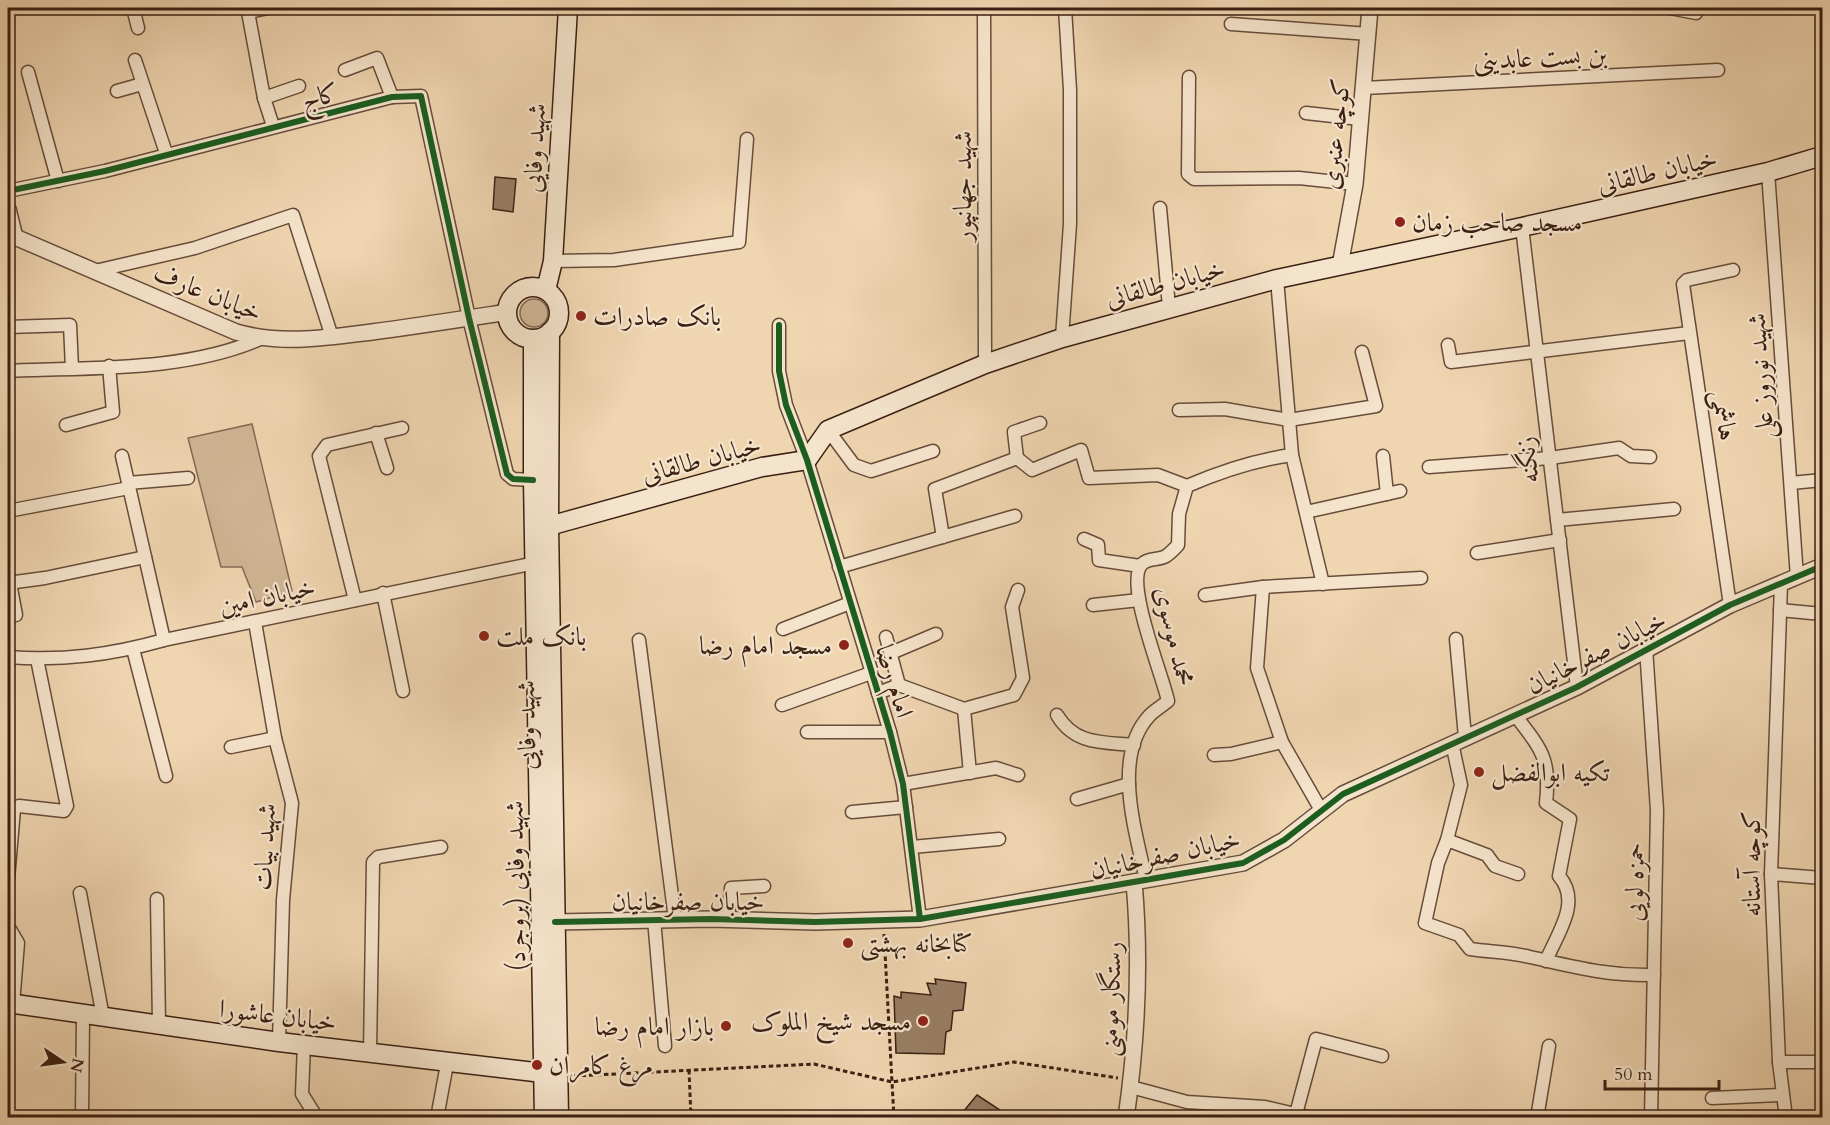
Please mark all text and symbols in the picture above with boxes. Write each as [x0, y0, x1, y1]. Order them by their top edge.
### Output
street label: بن بست عابدینی [1472, 36, 1608, 78]
street label: کاج [298, 75, 344, 124]
street label: کوچه عنبری [1312, 77, 1359, 191]
street label: شهید وفایی [515, 102, 554, 194]
street label: شهید جهانپور [945, 131, 980, 244]
street label: خیابان طالقانی [1594, 141, 1721, 202]
place label: مسجد صاحب زمان [1412, 205, 1582, 240]
marker: مسجد صاحب زمان [1393, 215, 1407, 229]
street label: خیابان طالقانی [1102, 251, 1229, 316]
street label: خیابان عارف [148, 255, 267, 330]
place label: بانک صادرات [593, 299, 721, 334]
marker: بانک صادرات [574, 309, 588, 323]
street label: شهید نوروز علی [1739, 312, 1783, 440]
street label: هاشمی [1703, 387, 1746, 443]
street label: خیابان طالقانی [638, 427, 765, 492]
street label: زنگنه [1507, 435, 1548, 485]
street label: خیابان امین [216, 569, 318, 624]
street label: محمد موسوی [1146, 583, 1203, 689]
street label: خیابان صفرخانیان [1520, 602, 1672, 703]
place label: بانک ملت [496, 619, 586, 654]
place label: مسجد امام رضا [699, 628, 832, 668]
marker: بانک ملت [477, 629, 491, 643]
marker: مسجد امام رضا [837, 638, 851, 652]
street label: امام رضا [862, 640, 922, 724]
street label: شهید وفایی [508, 680, 545, 770]
place label: تکیه ابوالفضل [1491, 755, 1611, 790]
marker: تکیه ابوالفضل [1472, 765, 1486, 779]
street label: شهید وفایی (بروجرد) [497, 801, 534, 971]
street label: شهید بیات [245, 803, 284, 892]
street label: کوچه آستانه [1734, 811, 1769, 917]
street label: خیابان صفرخانیان [1087, 821, 1244, 888]
street label: حمزه لویی [1616, 842, 1653, 922]
street label: خیابان صفرخانیان [612, 884, 765, 919]
place label: کتابخانه بهشتی [860, 926, 973, 962]
marker: کتابخانه بهشتی [841, 936, 855, 950]
street label: رستگار مومنی [1091, 941, 1131, 1057]
street label: خیابان عاشورا [217, 991, 339, 1040]
place label: مسجد شیخ الملوک [751, 1004, 911, 1045]
place label: بازار امام رضا [595, 1009, 714, 1049]
marker: مسجد شیخ الملوک [916, 1014, 930, 1028]
marker: بازار امام رضا [719, 1019, 733, 1033]
north arrow [33, 1032, 93, 1092]
place label: مرغ کامران [549, 1048, 653, 1087]
scale bar [1605, 1053, 1719, 1091]
text: N [64, 1056, 89, 1074]
marker: مرغ کامران [530, 1058, 544, 1072]
text: 50 m [1614, 1062, 1653, 1087]

